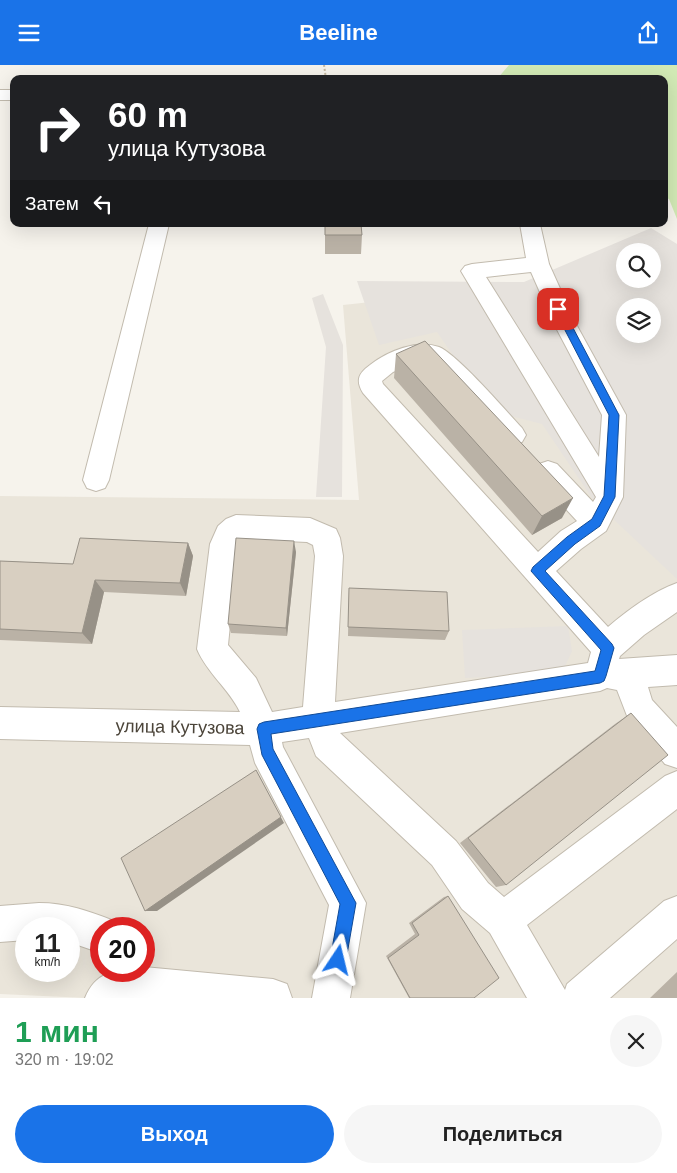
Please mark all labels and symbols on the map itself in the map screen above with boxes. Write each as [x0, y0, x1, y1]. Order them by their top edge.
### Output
pin [537, 288, 579, 330]
street label: улица Кутузова [115, 716, 246, 738]
speed limit sign: 20 [90, 917, 155, 982]
position arrow [311, 933, 363, 985]

